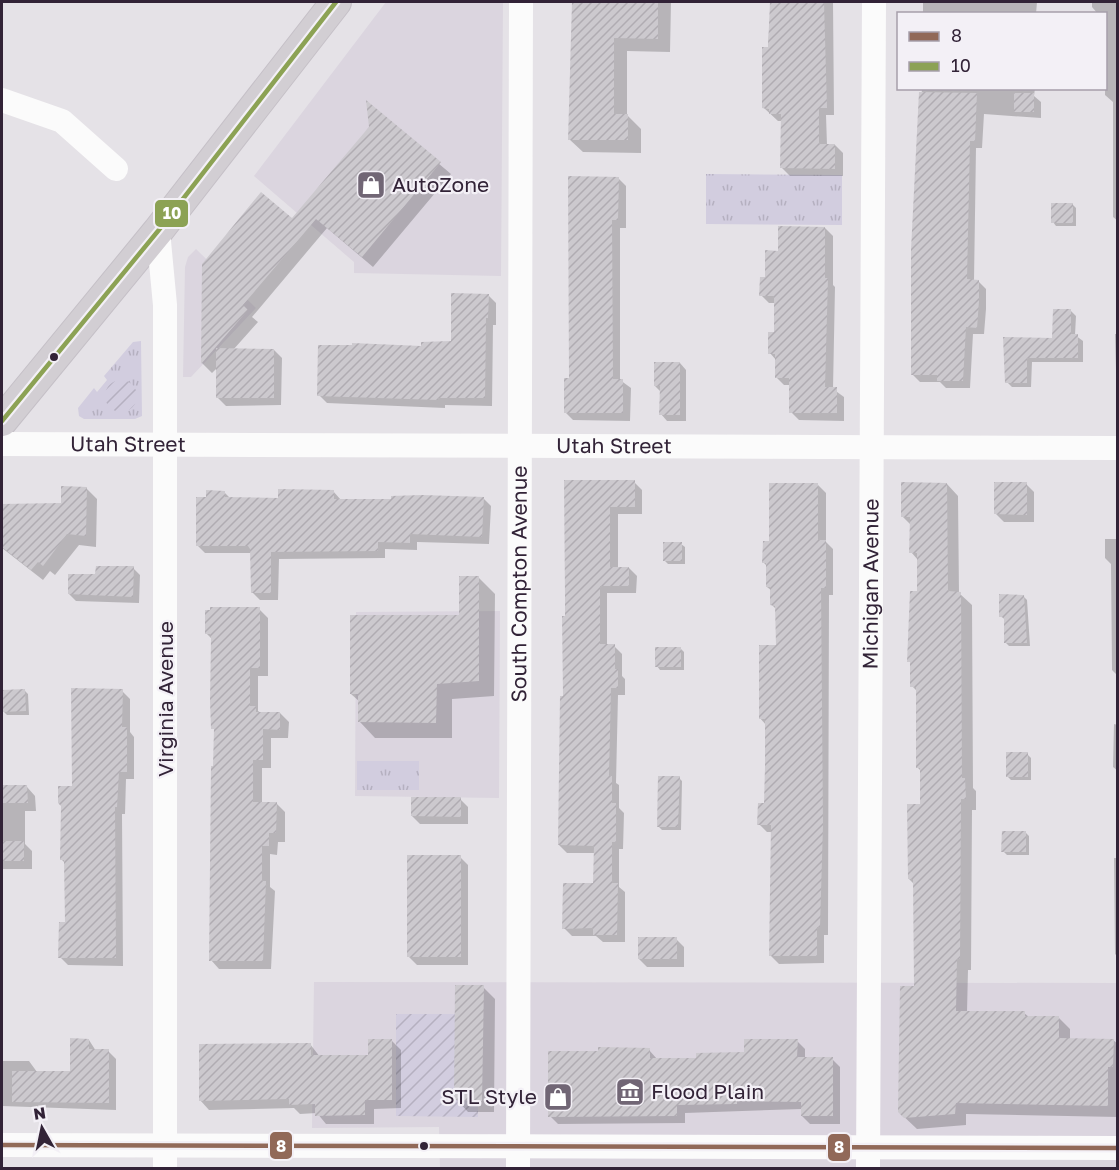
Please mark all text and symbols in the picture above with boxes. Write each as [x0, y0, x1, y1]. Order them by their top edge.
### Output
legend [897, 12, 1107, 90]
text: 8 [951, 24, 962, 46]
text: 10 [951, 54, 971, 76]
shop icon: AutoZone [355, 169, 387, 201]
place label: AutoZone [392, 171, 489, 197]
line badge: 10 [154, 199, 189, 228]
text: 10 [163, 203, 181, 223]
unlabelled marker [48, 351, 60, 363]
street label: Utah Street [70, 430, 186, 457]
street label: Utah Street [556, 432, 672, 458]
street label: South Compton Avenue [505, 465, 532, 703]
street label: Michigan Avenue [857, 499, 883, 669]
street label: Virginia Avenue [152, 621, 178, 777]
museum icon: Flood Plain [614, 1076, 646, 1108]
place label: Flood Plain [651, 1078, 764, 1104]
shop icon: STL Style [542, 1081, 574, 1113]
place label: STL Style [441, 1083, 537, 1109]
north arrow [12, 1098, 72, 1158]
text: N [32, 1102, 47, 1124]
line badge: 8 [269, 1131, 293, 1160]
line badge: 8 [827, 1133, 851, 1162]
text: 8 [276, 1136, 286, 1156]
text: 8 [834, 1137, 844, 1157]
unlabelled marker [418, 1140, 430, 1152]

